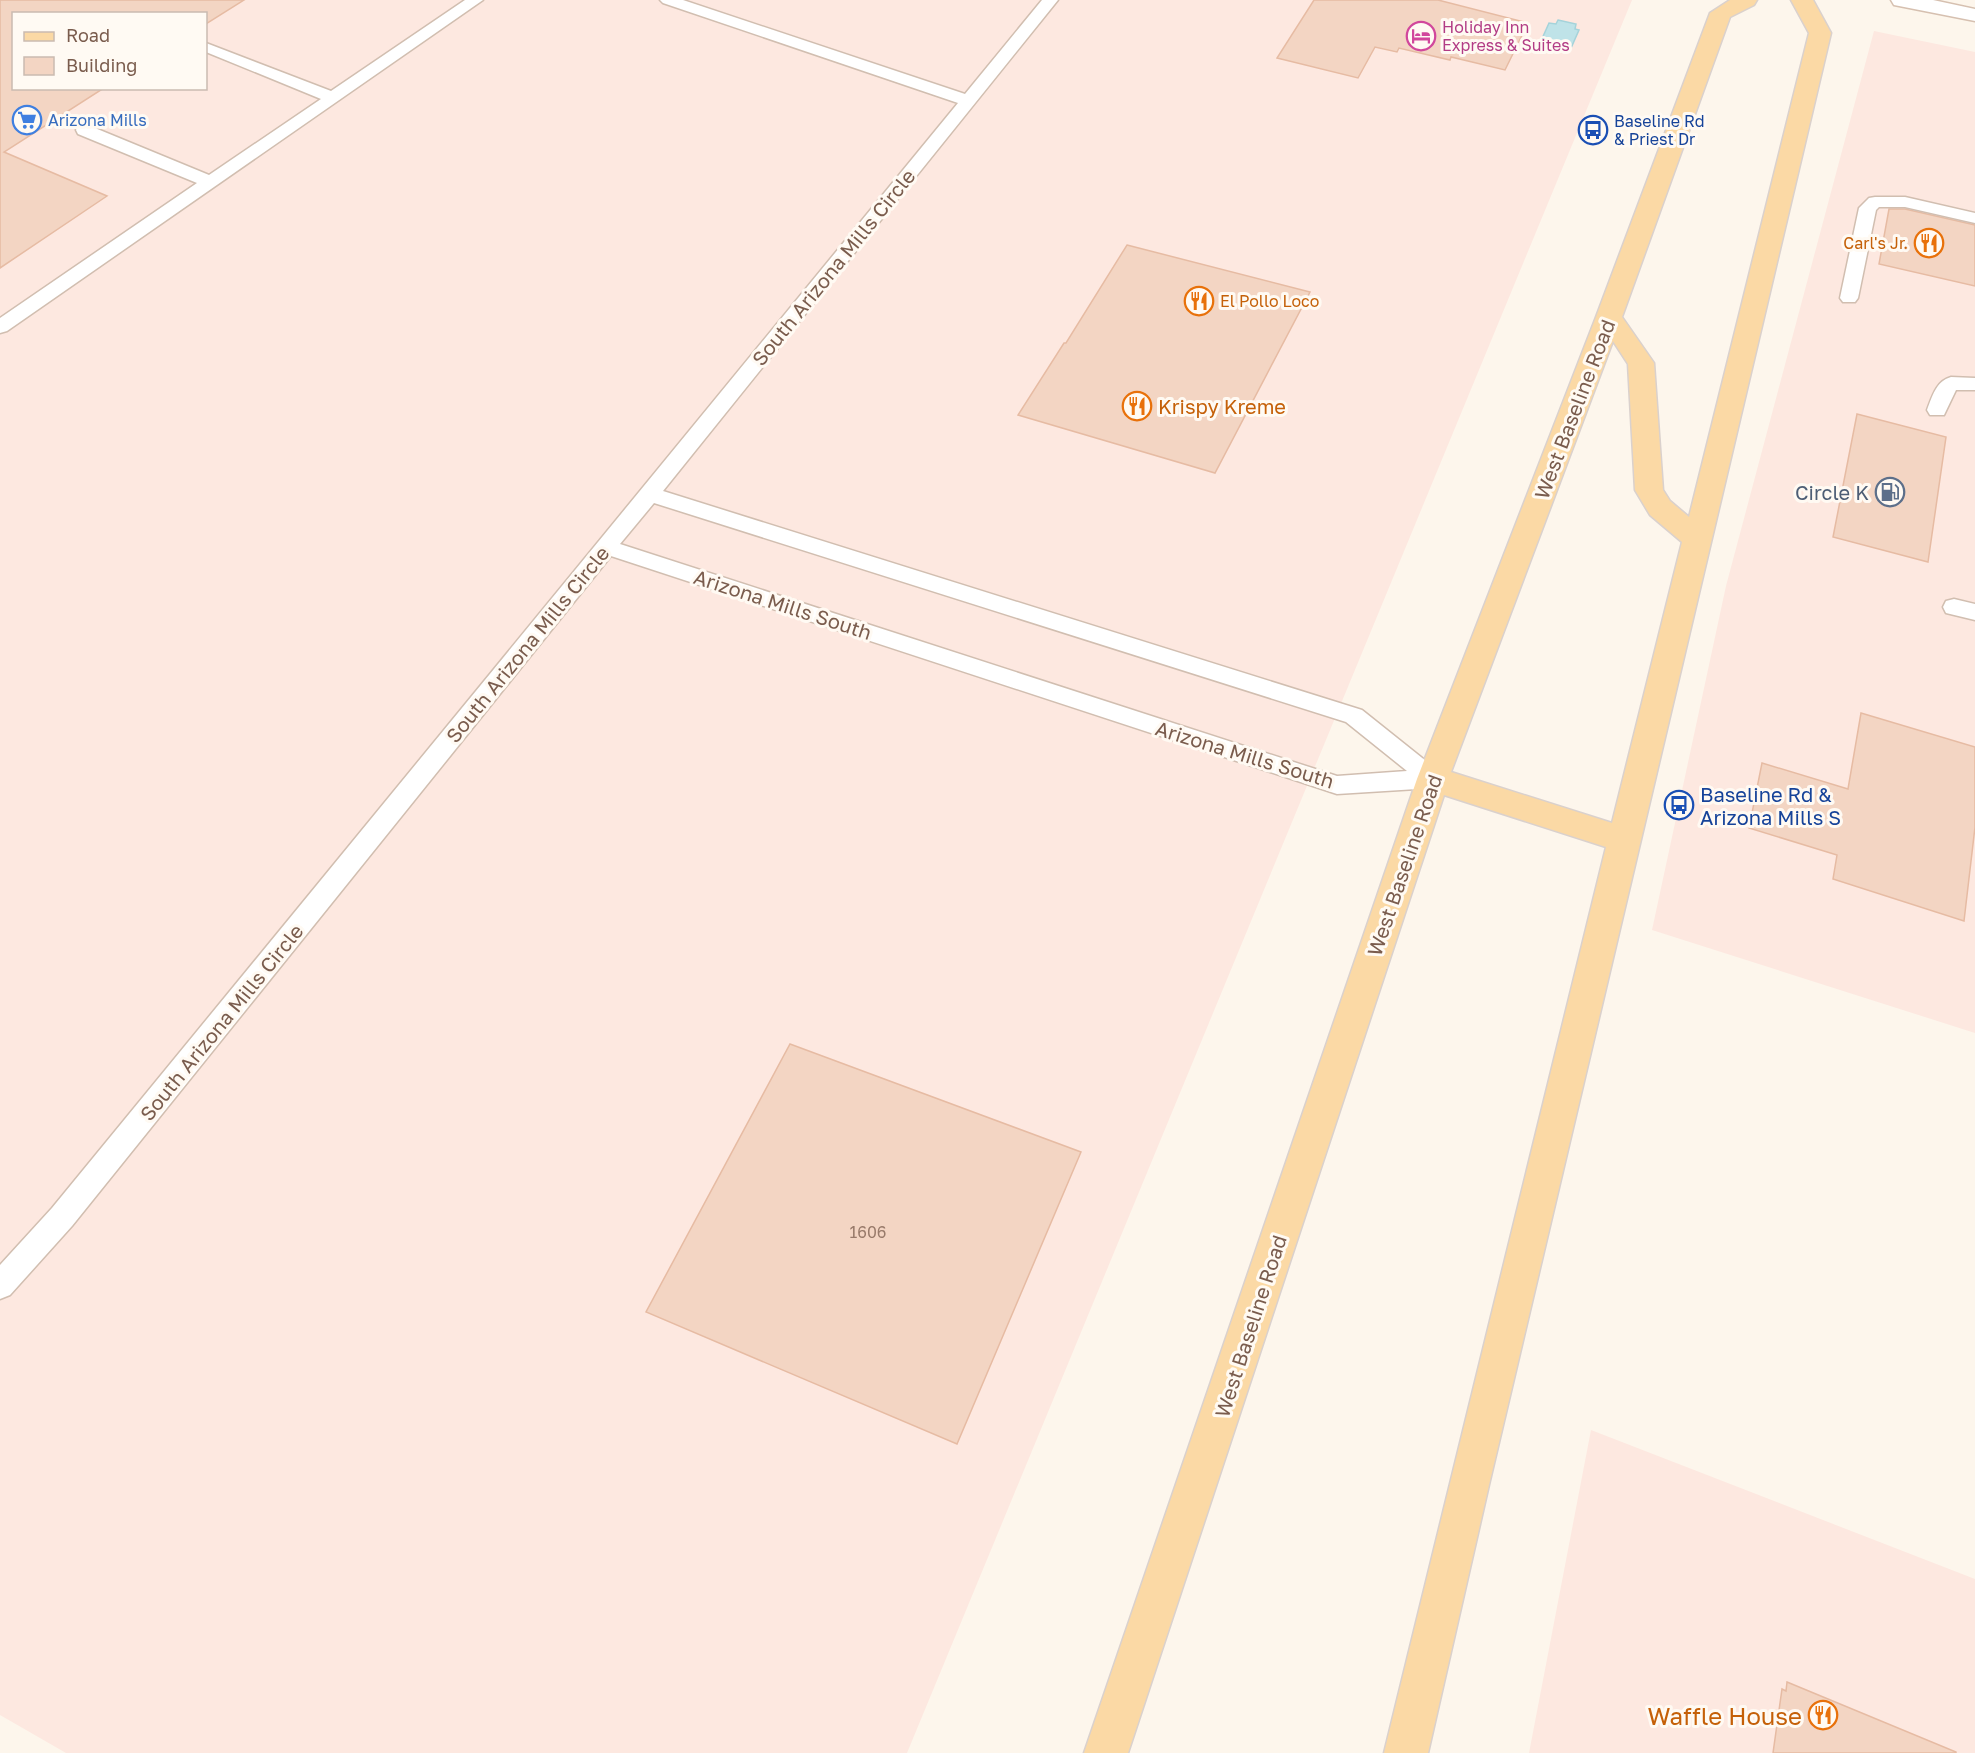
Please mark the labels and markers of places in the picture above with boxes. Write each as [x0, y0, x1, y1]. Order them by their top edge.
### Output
place label: Holiday Inn Express & Suites [1442, 17, 1570, 55]
hotel icon: Holiday Inn Express & Suites [1405, 20, 1437, 52]
supermarket icon: Arizona Mills [11, 104, 43, 136]
place label: Arizona Mills [48, 110, 147, 130]
place label: Baseline Rd & Priest Dr [1614, 111, 1705, 149]
bus stop icon: Baseline Rd & Priest Dr [1577, 114, 1609, 146]
restaurant icon: Carl's Jr. [1913, 227, 1945, 259]
place label: Carl's Jr. [1843, 233, 1908, 253]
restaurant icon: El Pollo Loco [1183, 285, 1215, 317]
place label: El Pollo Loco [1220, 291, 1319, 311]
restaurant icon: Krispy Kreme [1121, 390, 1153, 422]
place label: Krispy Kreme [1158, 394, 1286, 418]
fuel station icon: Circle K [1874, 476, 1906, 508]
place label: Circle K [1795, 480, 1869, 504]
place label: Baseline Rd & Arizona Mills S [1700, 782, 1841, 829]
bus stop icon: Baseline Rd & Arizona Mills S [1663, 789, 1695, 821]
restaurant icon: Waffle House [1807, 1699, 1839, 1731]
place label: Waffle House [1647, 1701, 1802, 1730]

